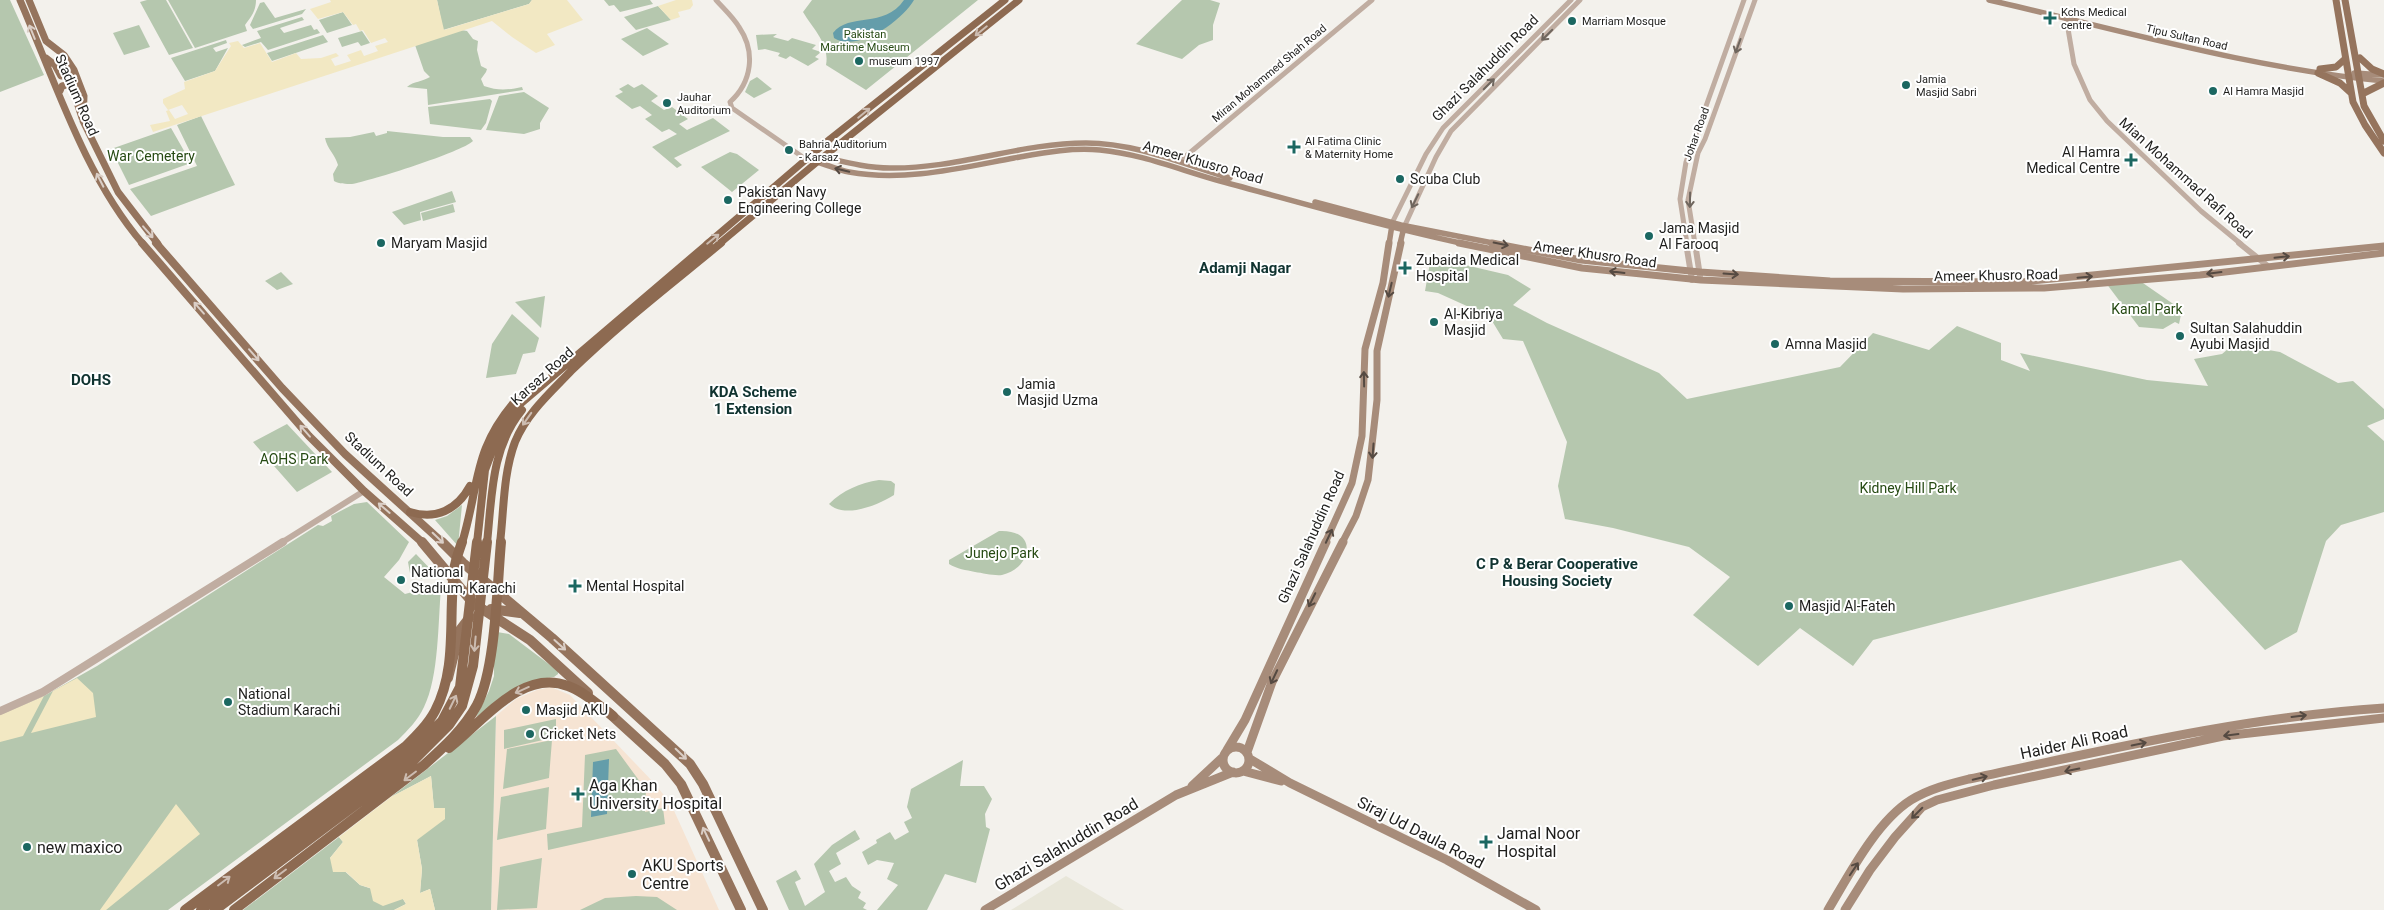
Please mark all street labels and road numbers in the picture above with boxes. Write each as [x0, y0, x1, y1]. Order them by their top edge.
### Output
street label: Ghazi Salahuddin Road [1429, 12, 1541, 124]
street label: Miran Mohammed Shah Road [1210, 22, 1329, 125]
street label: Tipu Sultan Road [2145, 22, 2229, 53]
street label: Stadium Road [52, 52, 102, 138]
street label: Johar Road [1681, 106, 1712, 163]
street label: Mian Mohammad Rafi Road [2116, 114, 2256, 242]
street label: Ameer Khusro Road [1141, 137, 1265, 187]
street label: Ameer Khusro Road [1532, 237, 1658, 271]
street label: Ameer Khusro Road [1934, 266, 2058, 284]
street label: Karsaz Road [507, 344, 577, 408]
street label: Stadium Road [342, 428, 416, 500]
street label: Ghazi Salahuddin Road [1274, 468, 1348, 606]
street label: Haider Ali Road [2018, 722, 2130, 763]
street label: Siraj Ud Daula Road [1354, 792, 1487, 873]
street label: Ghazi Salahuddin Road [991, 794, 1141, 895]

